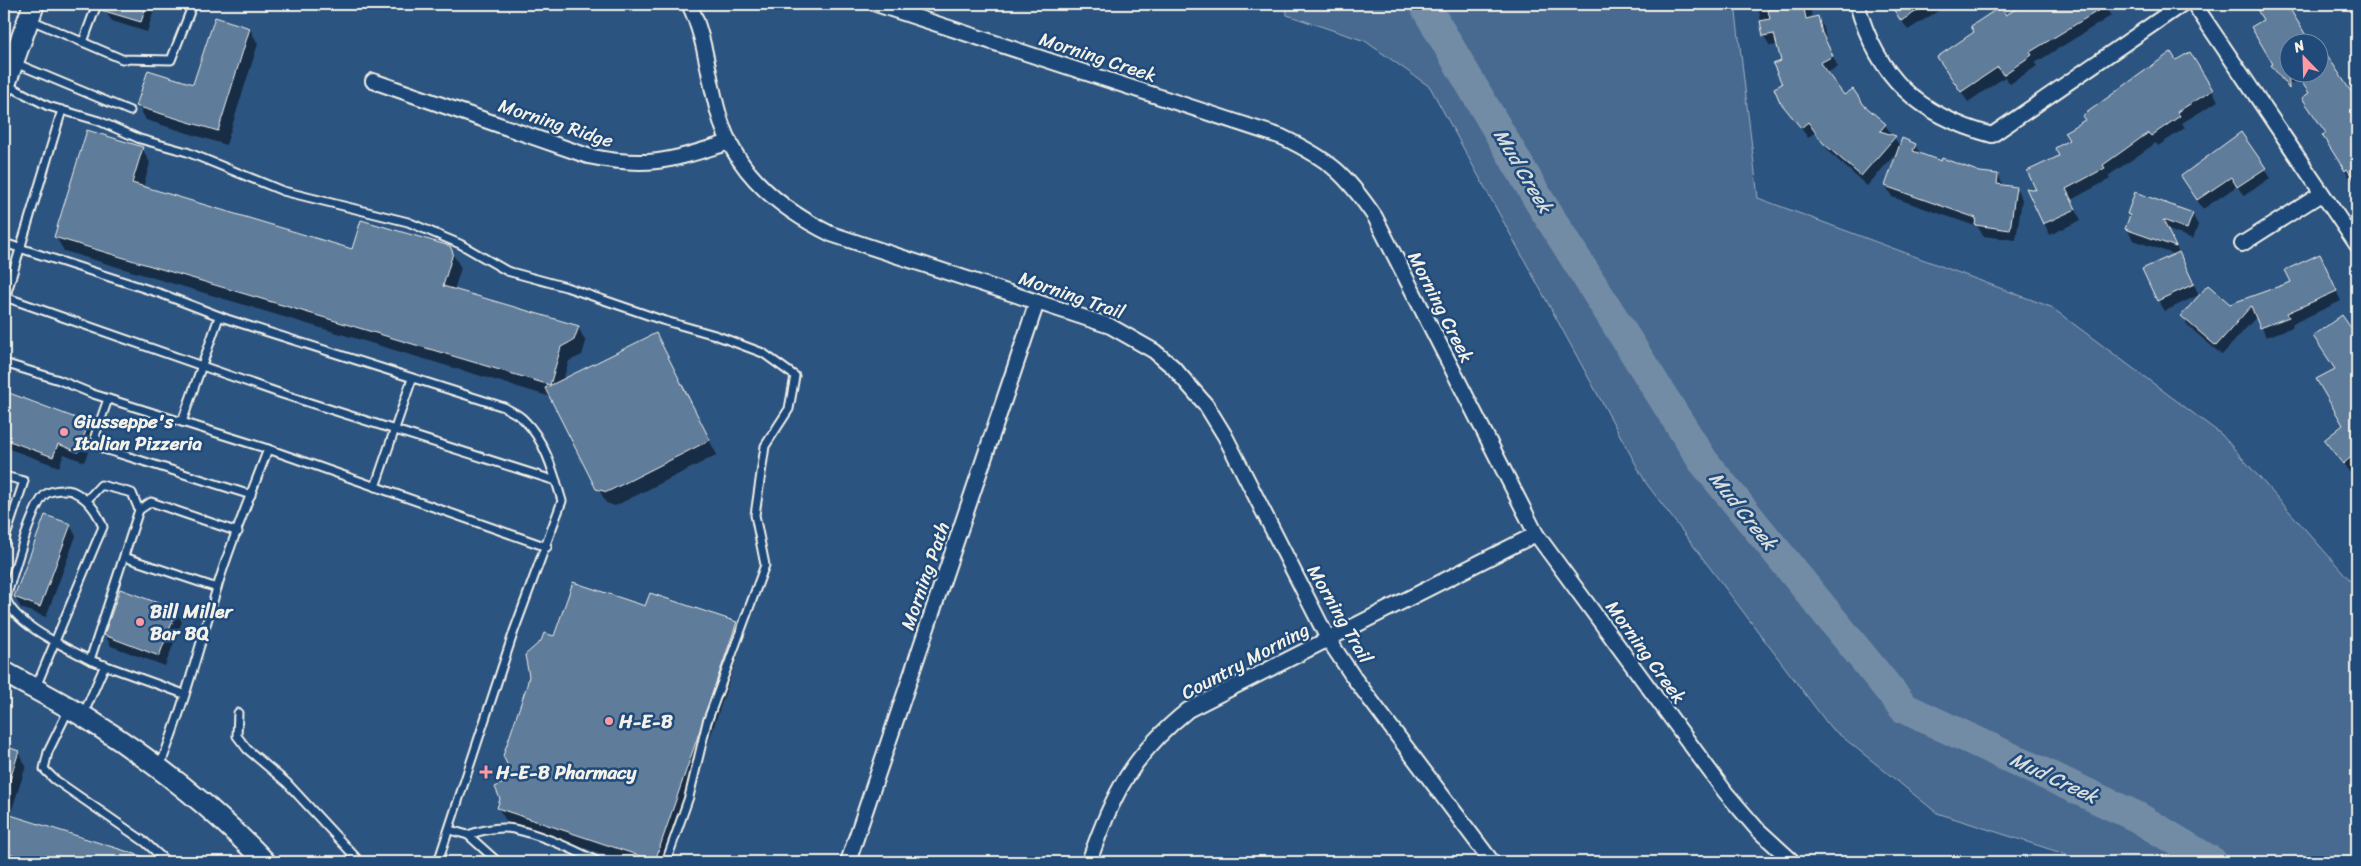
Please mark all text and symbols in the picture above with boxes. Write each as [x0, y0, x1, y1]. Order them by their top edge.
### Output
street label: Morning Creek [1035, 22, 1161, 92]
north arrow [2278, 32, 2328, 82]
text: N [2289, 33, 2309, 60]
street label: Morning Ridge [494, 89, 618, 157]
water label: Mud Creek [1484, 122, 1563, 221]
street label: Morning Creek [1399, 245, 1483, 369]
street label: Morning Trail [1015, 261, 1130, 329]
place label: Giusseppe's Italian Pizzeria [73, 405, 202, 460]
marker: Giusseppe's Italian Pizzeria [58, 426, 70, 438]
water label: Mud Creek [1700, 463, 1787, 560]
street label: Morning Path [891, 517, 959, 635]
street label: Morning Trail [1298, 558, 1382, 670]
street label: Morning Creek [1597, 593, 1695, 711]
place label: Bill Miller Bar BQ [150, 595, 234, 650]
street label: Country Morning [1175, 613, 1315, 709]
marker: Bill Miller Bar BQ [134, 616, 146, 628]
place label: H-E-B [618, 705, 673, 738]
marker: H-E-B [603, 715, 615, 727]
water label: Mud Creek [2004, 742, 2105, 814]
place label: H-E-B Pharmacy [495, 756, 638, 789]
marker: H-E-B Pharmacy [480, 766, 492, 778]

